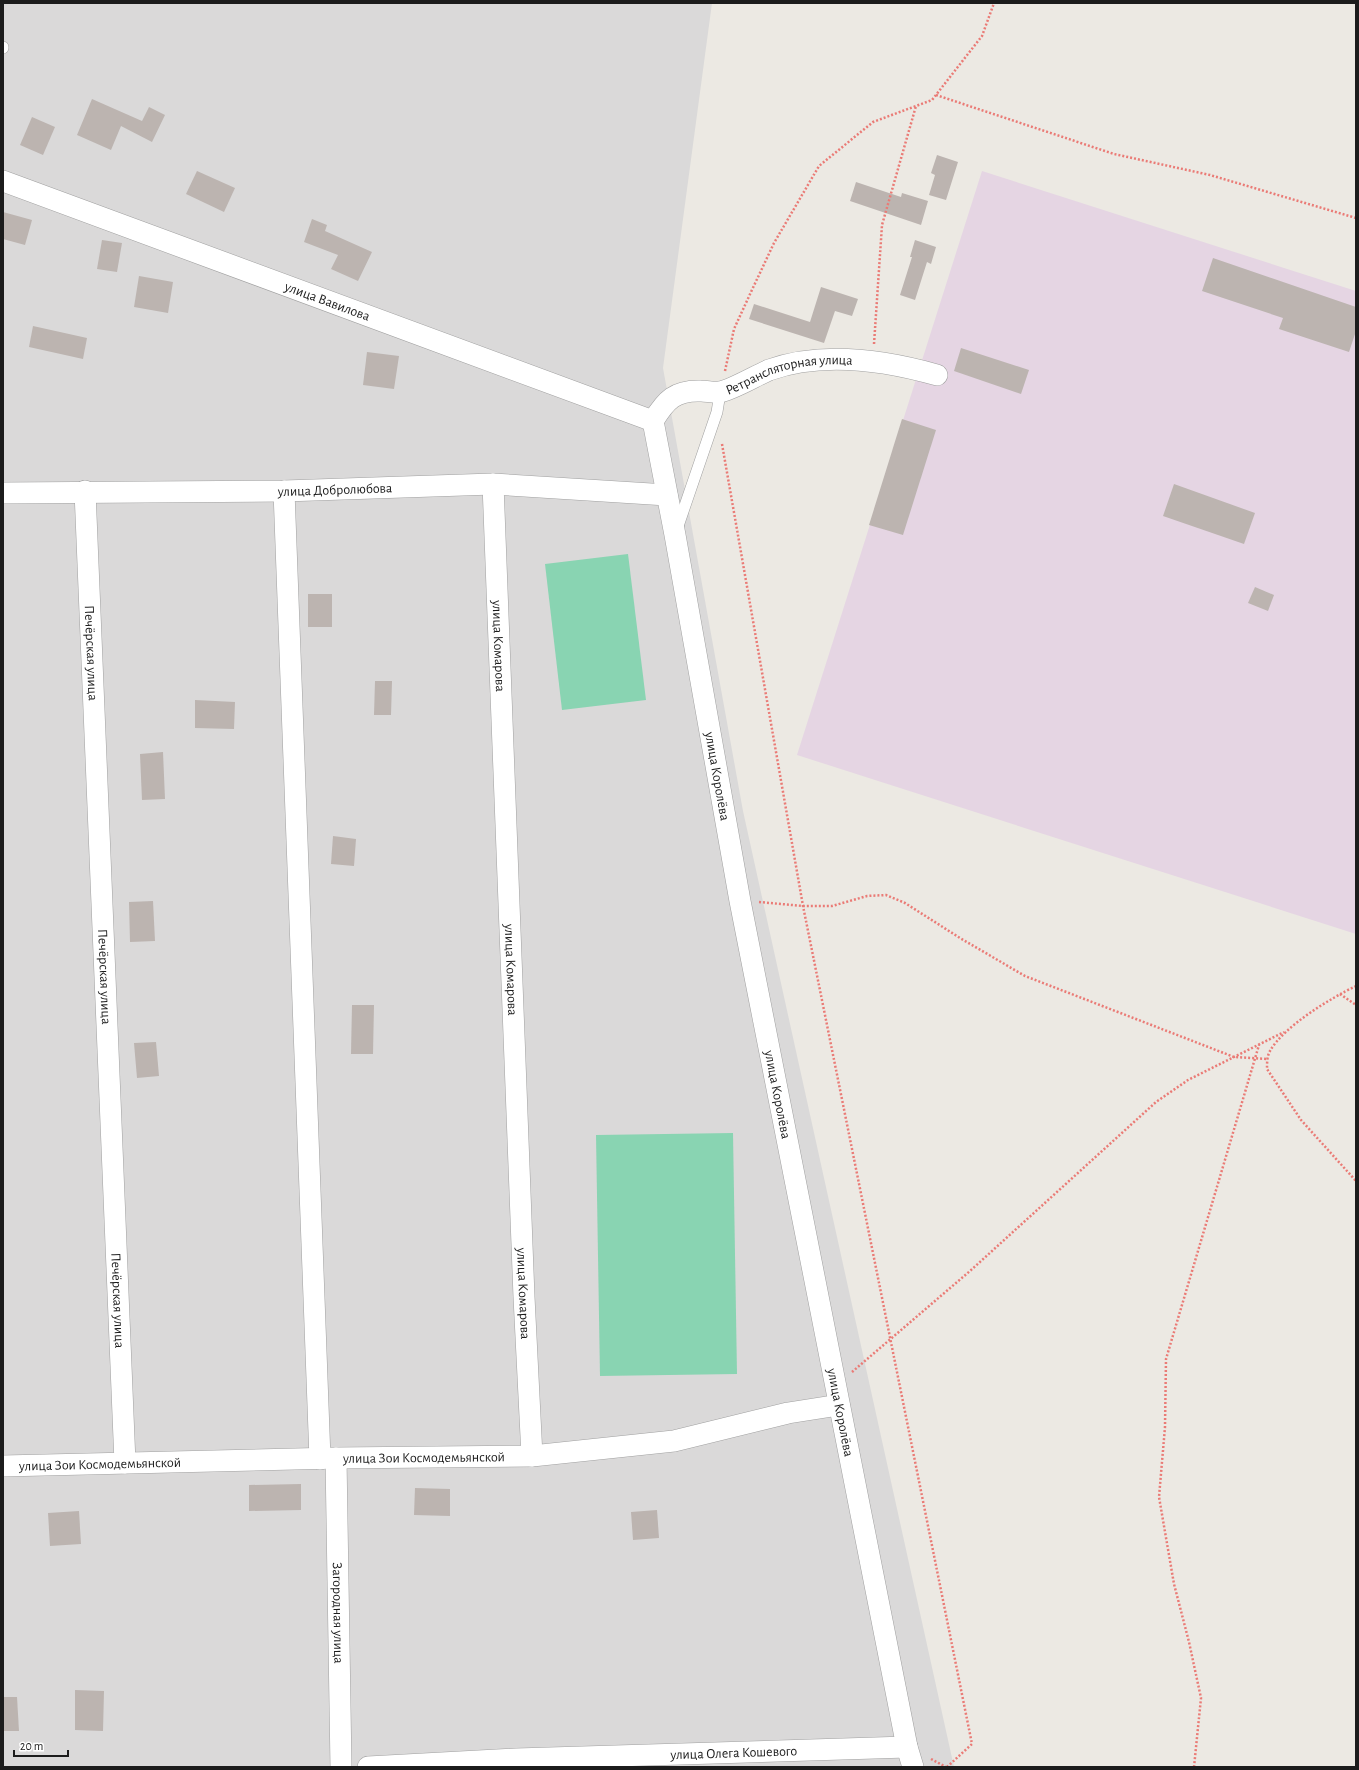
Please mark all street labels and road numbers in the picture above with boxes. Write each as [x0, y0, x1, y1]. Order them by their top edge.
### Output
street label: улица Вавилова [282, 279, 372, 324]
street label: Ретрансляторная улица [724, 353, 854, 398]
street label: улица Добролюбова [277, 481, 393, 499]
street label: улица Комарова [489, 599, 507, 693]
street label: Печёрская улица [82, 605, 100, 702]
street label: улица Королёва [702, 730, 732, 822]
street label: улица Комарова [502, 923, 519, 1016]
street label: Печёрская улица [95, 929, 113, 1025]
street label: улица Королёва [761, 1048, 793, 1141]
street label: улица Комарова [514, 1246, 532, 1340]
street label: Печёрская улица [108, 1252, 126, 1349]
street label: улица Королёва [824, 1366, 856, 1459]
street label: улица Зои Космодемьянской [342, 1450, 505, 1466]
street label: улица Зои Космодемьянской [18, 1456, 181, 1474]
street label: Загородная улица [330, 1562, 345, 1664]
street label: улица Олега Кошевого [669, 1744, 797, 1762]

